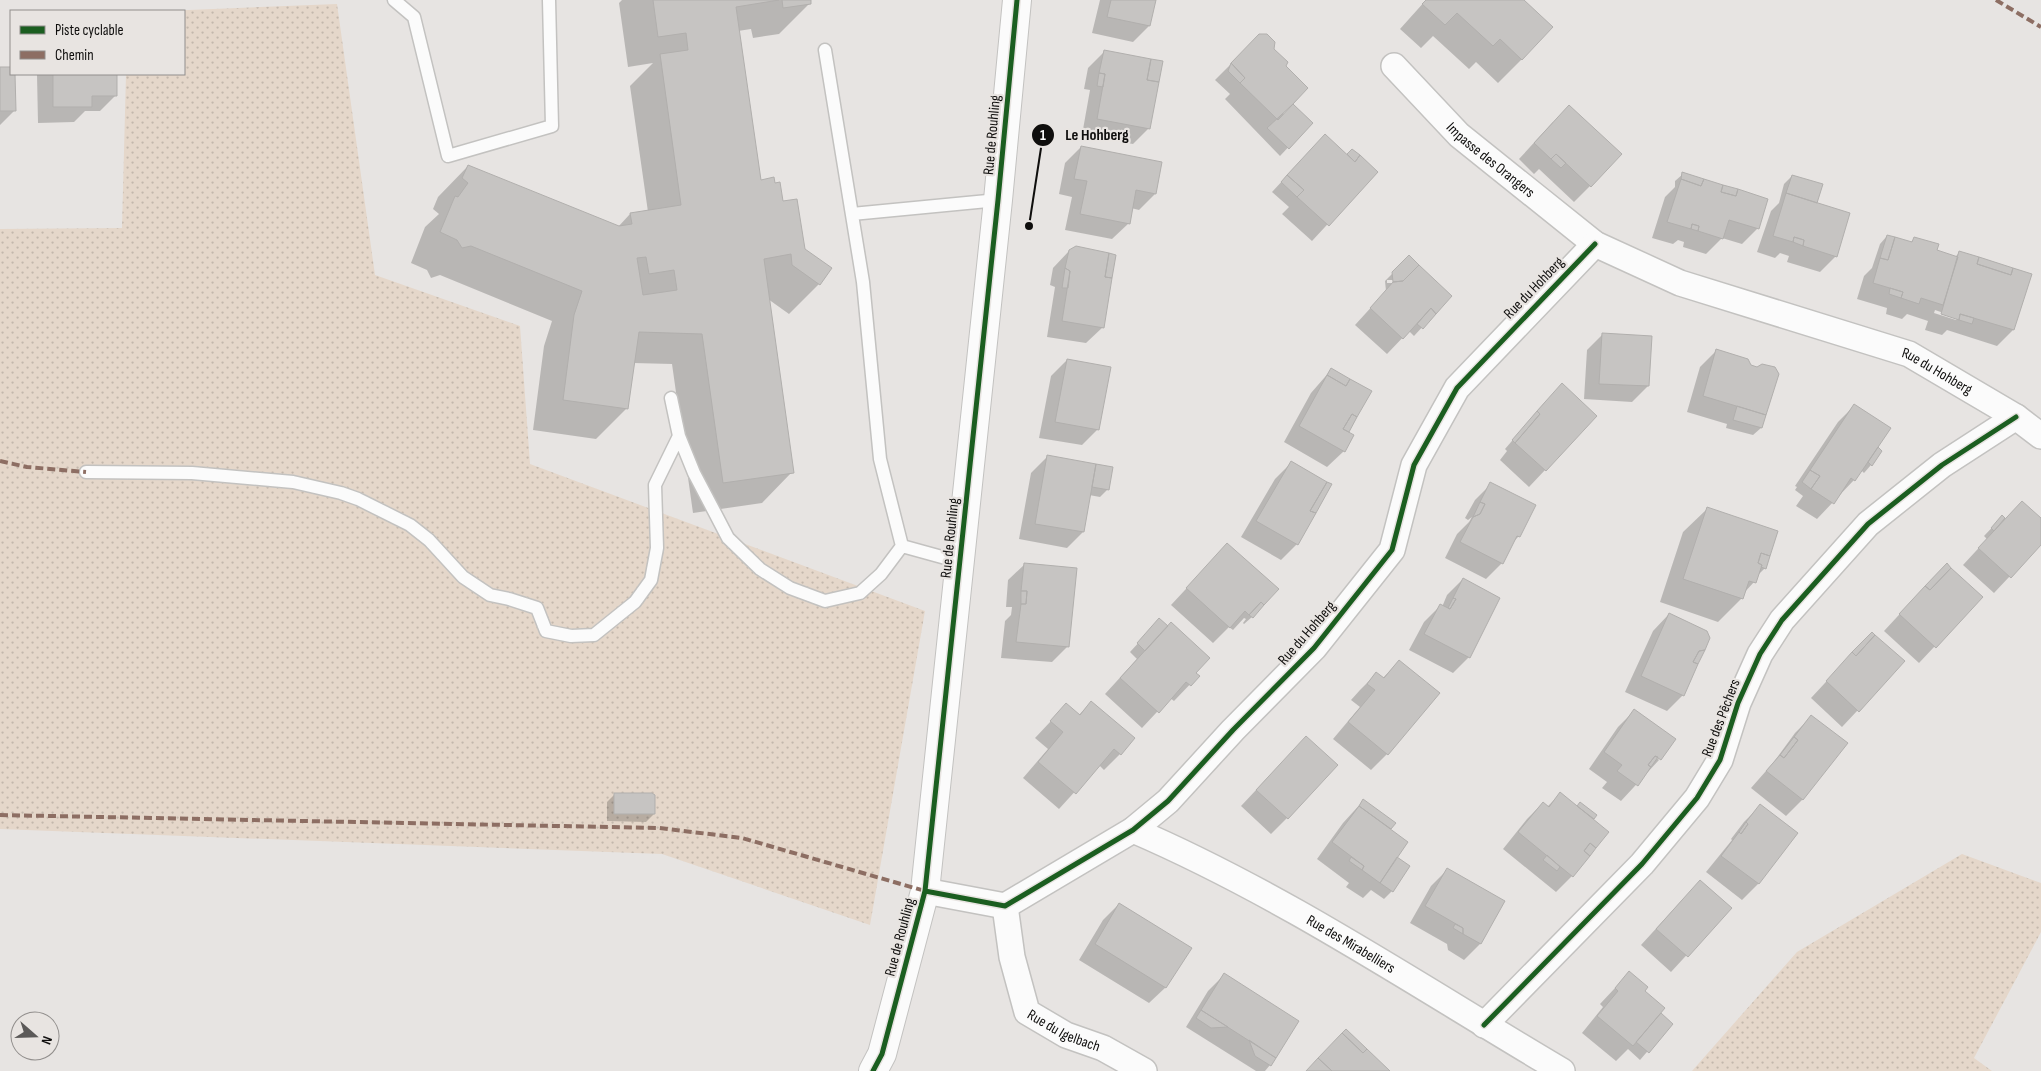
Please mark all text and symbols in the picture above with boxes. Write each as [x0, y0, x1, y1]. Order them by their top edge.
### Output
legend [10, 10, 185, 75]
text: Piste cyclable [55, 21, 124, 40]
text: Chemin [55, 46, 94, 65]
street label: Rue de Rouhling [979, 94, 1005, 176]
street label: Impasse des Orangers [1442, 118, 1539, 202]
callout: Le Hohberg [1030, 119, 1138, 150]
text: 1 [1040, 126, 1046, 145]
text: Le Hohberg [1065, 126, 1129, 145]
street label: Rue du Hohberg [1500, 253, 1568, 323]
street label: Rue du Hohberg [1900, 343, 1976, 399]
street label: Rue de Rouhling [936, 497, 964, 579]
street label: Rue du Hohberg [1274, 597, 1340, 669]
street label: Rue des Pêchers [1697, 676, 1745, 760]
street label: Rue de Rouhling [880, 896, 920, 978]
street label: Rue des Mirabelliers [1303, 910, 1399, 977]
street label: Rue du Igelbach [1024, 1005, 1103, 1056]
north arrow [10, 1011, 60, 1061]
text: N [37, 1034, 56, 1047]

